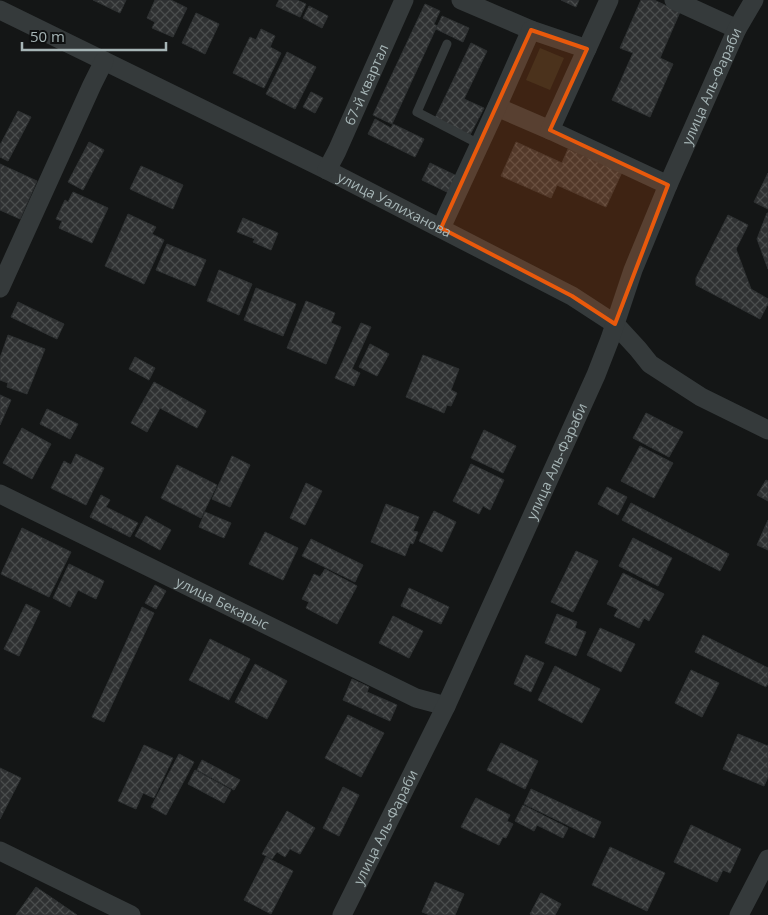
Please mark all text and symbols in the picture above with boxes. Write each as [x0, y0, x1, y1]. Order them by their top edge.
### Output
scale bar [22, 20, 166, 52]
street label: улица Аль-Фараби [677, 25, 745, 148]
text: 50 m [30, 26, 65, 46]
street label: 67-й квартал [340, 41, 392, 128]
street label: улица Уалиханова [335, 167, 455, 241]
street label: улица Аль-Фараби [522, 400, 591, 523]
street label: улица Бекарыс [173, 572, 273, 634]
street label: улица Аль-Фараби [349, 766, 422, 888]

